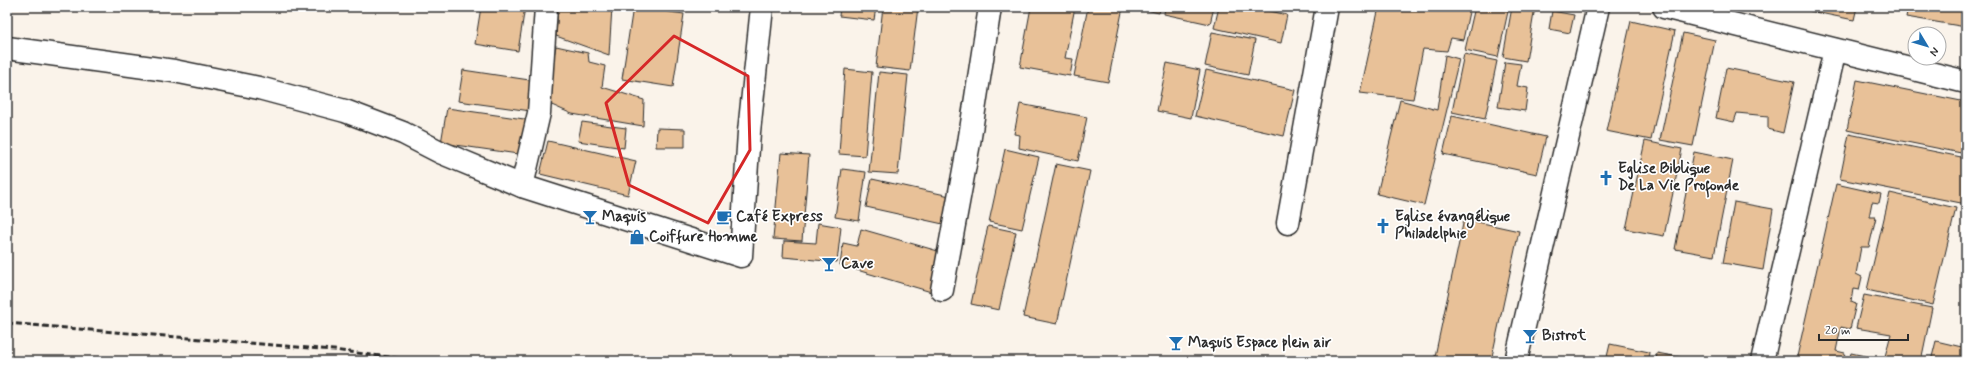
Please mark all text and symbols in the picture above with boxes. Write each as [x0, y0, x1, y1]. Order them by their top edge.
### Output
north arrow [1907, 26, 1947, 66]
text: N [1926, 44, 1942, 59]
place label: Eglise Biblique De La Vie Profonde [1618, 159, 1740, 198]
church icon: Eglise Biblique De La Vie Profonde [1597, 169, 1615, 187]
place label: Maquis [602, 207, 646, 227]
place label: Café Express [736, 207, 823, 227]
place label: Eglise évangélique Philadelphie [1395, 207, 1511, 244]
bar icon: Maquis [581, 208, 599, 226]
cafe icon: Café Express [715, 208, 733, 226]
church icon: Eglise évangélique Philadelphie [1374, 217, 1392, 235]
place label: Coiffure Homme [649, 227, 758, 247]
shop icon: Coiffure Homme [628, 228, 646, 246]
place label: Cave [841, 254, 874, 274]
bar icon: Cave [820, 255, 838, 273]
scale bar [1819, 316, 1908, 342]
text: 20 m [1825, 323, 1851, 339]
place label: Bistrot [1542, 326, 1587, 346]
bar icon: Bistrot [1521, 327, 1539, 345]
place label: Maquis Espace plein air [1188, 333, 1332, 353]
bar icon: Maquis Espace plein air [1167, 334, 1185, 352]

